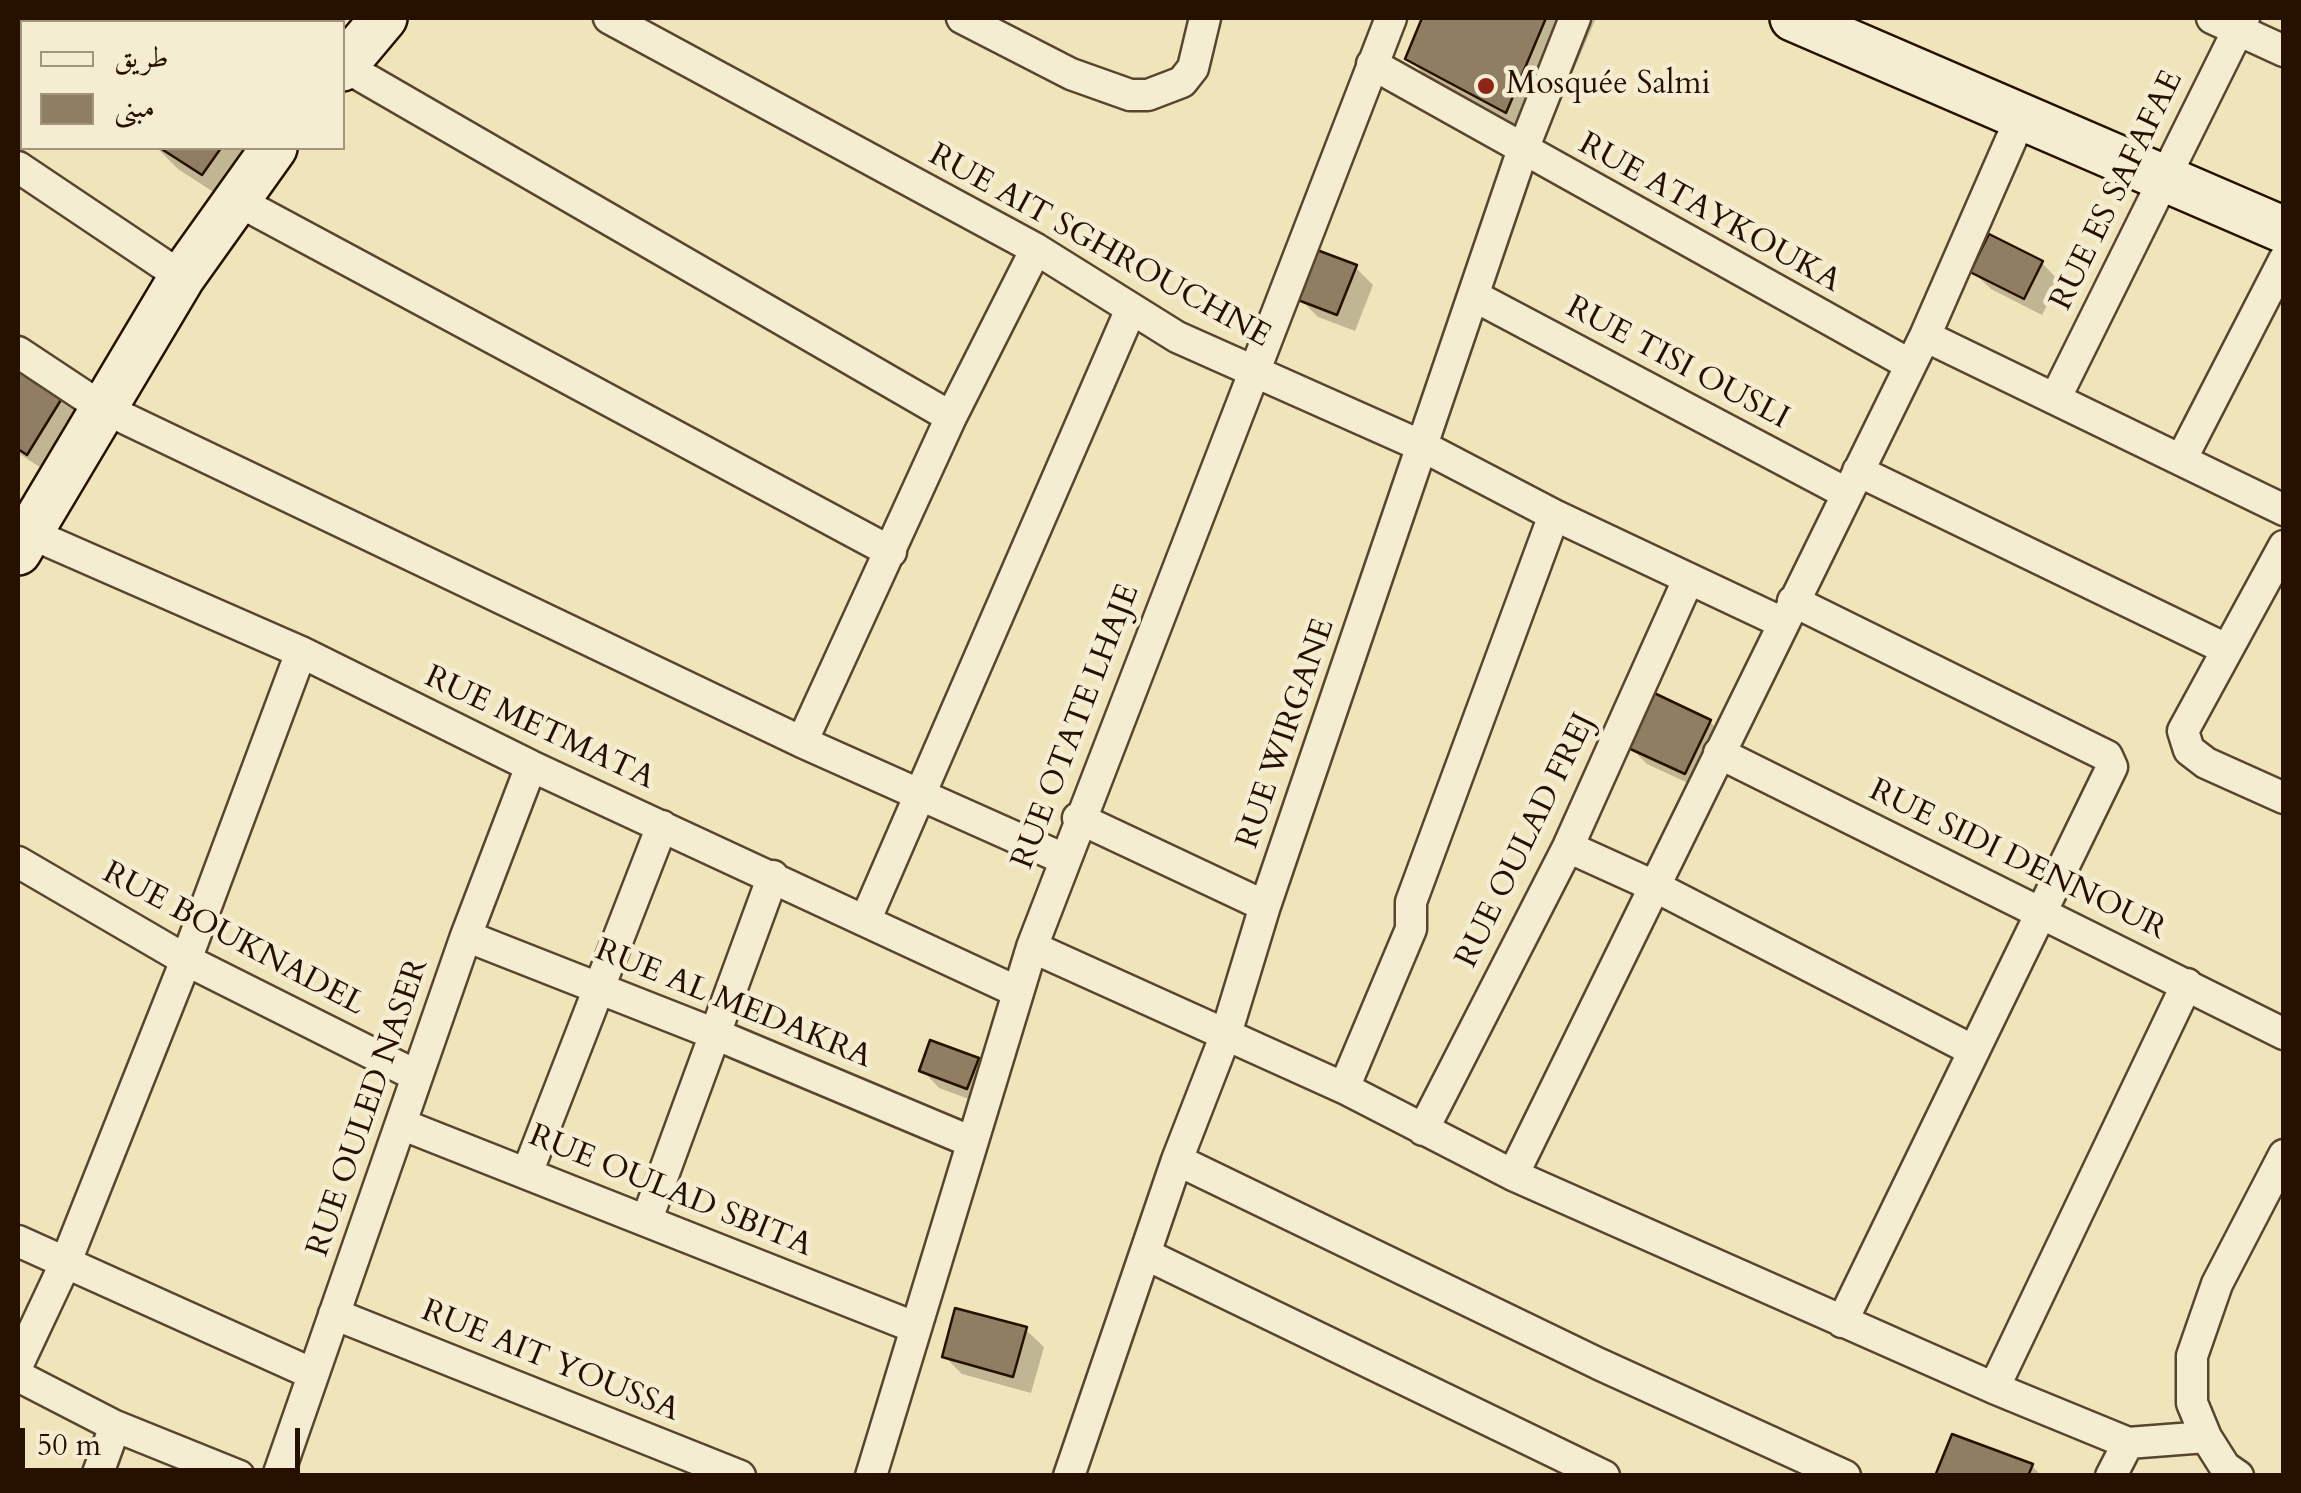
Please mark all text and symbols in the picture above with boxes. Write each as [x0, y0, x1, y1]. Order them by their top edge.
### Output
legend [20, 20, 345, 150]
text: طريق [114, 37, 169, 78]
street label: RUE ES SAFAFAE [2043, 65, 2193, 317]
place label: Mosquée Salmi [1506, 67, 1711, 105]
marker: Mosquée Salmi [1475, 75, 1497, 97]
text: مبنى [114, 87, 155, 128]
street label: RUE ATAYKOUKA [1571, 126, 1847, 302]
street label: RUE AIT SGHROUCHNE [921, 137, 1277, 357]
street label: RUE TISI OUSLI [1559, 289, 1795, 439]
street label: RUE OTATE LHAJE [1005, 579, 1149, 875]
street label: RUE WIRGANE [1230, 614, 1344, 854]
street label: RUE METMATA [418, 659, 660, 799]
street label: RUE OULAD FREJ [1449, 708, 1605, 974]
street label: RUE SIDI DENNOUR [1862, 772, 2172, 950]
street label: RUE BOUKNADEL [95, 855, 371, 1025]
street label: RUE AL MEDAKRA [589, 932, 877, 1078]
street label: RUE OULED NASER [300, 954, 438, 1262]
street label: RUE OULAD SBITA [523, 1118, 817, 1266]
street label: RUE AIT YOUSSA [415, 1293, 685, 1431]
scale bar [25, 1408, 305, 1470]
text: 50 m [37, 1425, 101, 1466]

